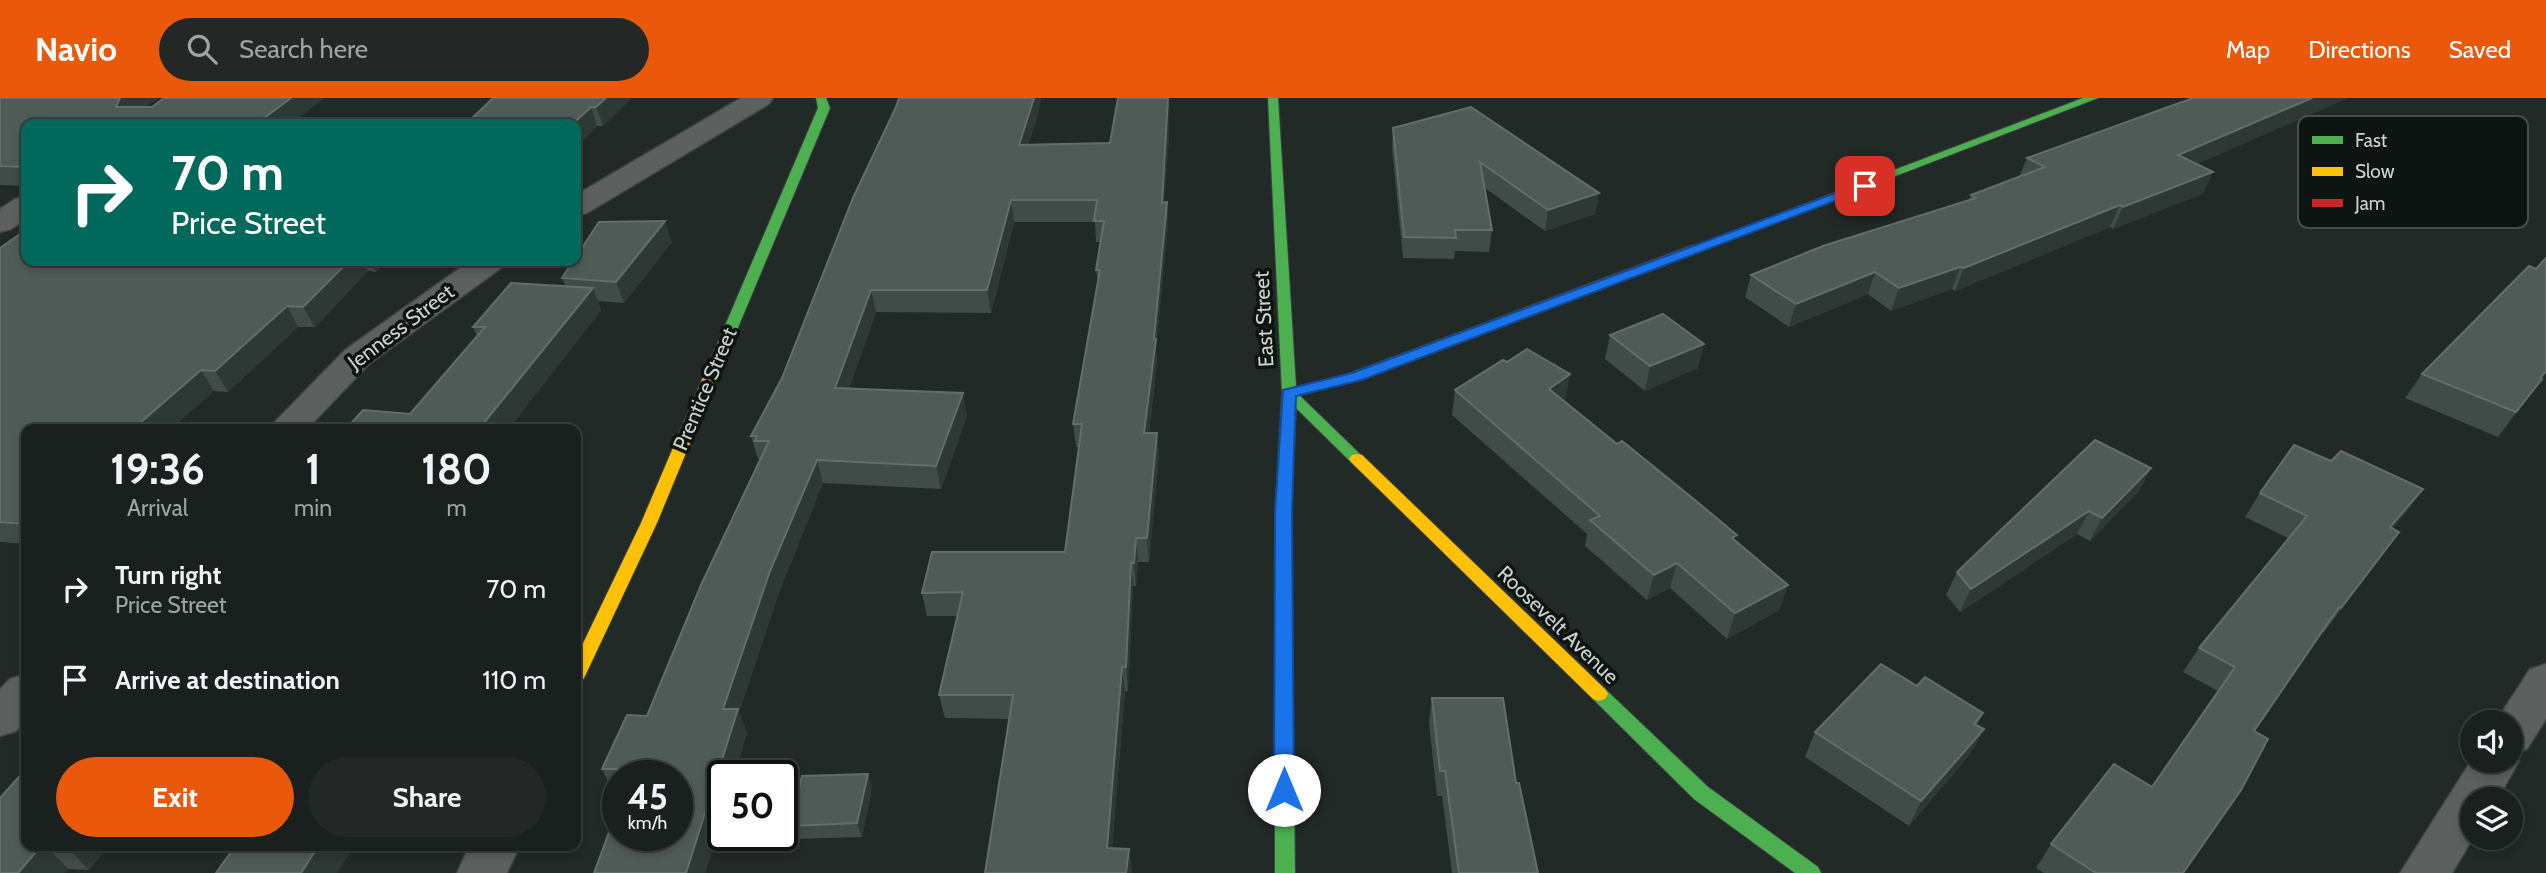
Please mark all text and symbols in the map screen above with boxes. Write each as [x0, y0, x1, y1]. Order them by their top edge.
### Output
search box [159, 18, 649, 81]
text: Navio [35, 29, 117, 69]
icon: search [183, 30, 221, 68]
text: Search here [239, 33, 368, 65]
text: Map [2226, 35, 2270, 64]
text: Directions [2308, 35, 2411, 64]
text: Saved [2449, 35, 2511, 64]
legend [2298, 116, 2528, 228]
text: Fast [2355, 129, 2388, 152]
text: 70 m [171, 143, 284, 202]
icon: right [56, 147, 147, 238]
pin [1835, 156, 1895, 216]
text: Slow [2355, 160, 2395, 183]
icon: arrive [1846, 167, 1884, 205]
text: Jam [2354, 192, 2385, 215]
text: Price Street [171, 203, 326, 242]
street label: East Street [1249, 270, 1279, 368]
street label: Jenness Street [342, 279, 459, 375]
street label: Prentice Street [667, 324, 742, 454]
text: 19:36 [110, 443, 205, 495]
text: 1 [305, 443, 321, 495]
text: 180 [421, 443, 492, 495]
text: Arrival [127, 494, 188, 522]
text: min [294, 494, 332, 522]
text: m [446, 494, 467, 522]
text: Turn right [115, 559, 221, 591]
street label: Roosevelt Avenue [1493, 560, 1624, 689]
icon: right [56, 570, 94, 608]
text: 70 m [486, 573, 546, 605]
text: Price Street [115, 591, 226, 619]
icon: arrive [56, 661, 94, 699]
text: Arrive at destination [115, 664, 340, 696]
text: 110 m [482, 664, 546, 696]
map controls [2460, 710, 2523, 850]
button: sound [2460, 710, 2523, 773]
position arrow [1247, 753, 1321, 827]
button: Exit [56, 757, 294, 837]
button: Share [308, 757, 546, 837]
speed limit sign: 50 [707, 760, 798, 851]
text: 45 [627, 775, 668, 818]
button: layers [2460, 787, 2523, 850]
text: km/h [628, 812, 667, 834]

